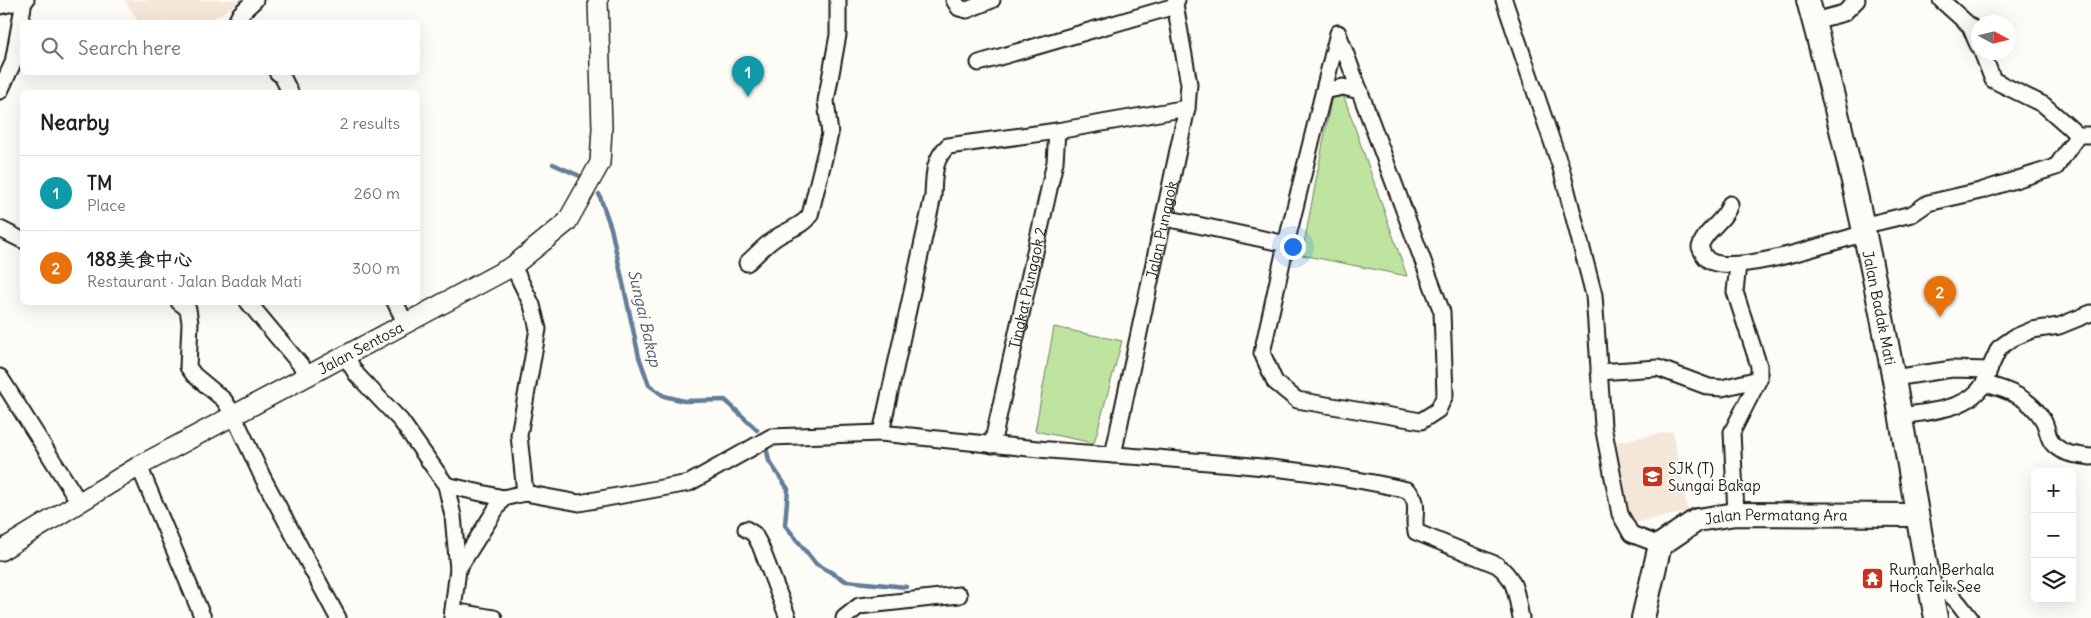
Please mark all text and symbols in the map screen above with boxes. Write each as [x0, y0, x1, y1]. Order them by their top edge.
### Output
north arrow [1971, 15, 2016, 60]
search box [20, 20, 420, 75]
icon: search [38, 34, 66, 62]
text: Search here [78, 36, 181, 60]
pin: 1 [732, 56, 764, 97]
text: Nearby [40, 109, 110, 136]
text: 2 results [340, 113, 400, 133]
text: TM [87, 171, 112, 195]
street label: Jalan Punggok [1141, 179, 1181, 281]
text: 1 [53, 183, 59, 203]
text: 260 m [354, 183, 400, 203]
text: Place [87, 195, 126, 215]
street label: Tingkat Punggok 2 [1004, 225, 1050, 351]
your location [1280, 234, 1306, 260]
text: 188美食中心 [87, 247, 192, 271]
street label: Jalan Badak Mati [1859, 249, 1900, 367]
text: 2 [52, 258, 60, 278]
text: 300 m [352, 258, 400, 278]
water label: Sungai Bakap [624, 268, 666, 369]
text: Restaurant · Jalan Badak Mati [87, 271, 302, 291]
pin: 2 [1924, 276, 1956, 317]
street label: Jalan Sentosa [314, 317, 407, 378]
place label: SJK (T) Sungai Bakap [1668, 459, 1761, 495]
school or university icon: SJK (T) Sungai Bakap [1640, 465, 1664, 489]
map controls [2031, 468, 2076, 603]
button: + [2031, 468, 2076, 513]
street label: Jalan Permatang Ara [1703, 504, 1848, 528]
button: − [2031, 513, 2076, 558]
button: layers [2031, 558, 2076, 603]
place label: Rumah Berhala Hock Teik See [1889, 560, 1995, 596]
temple icon: Rumah Berhala Hock Teik See [1861, 566, 1885, 590]

